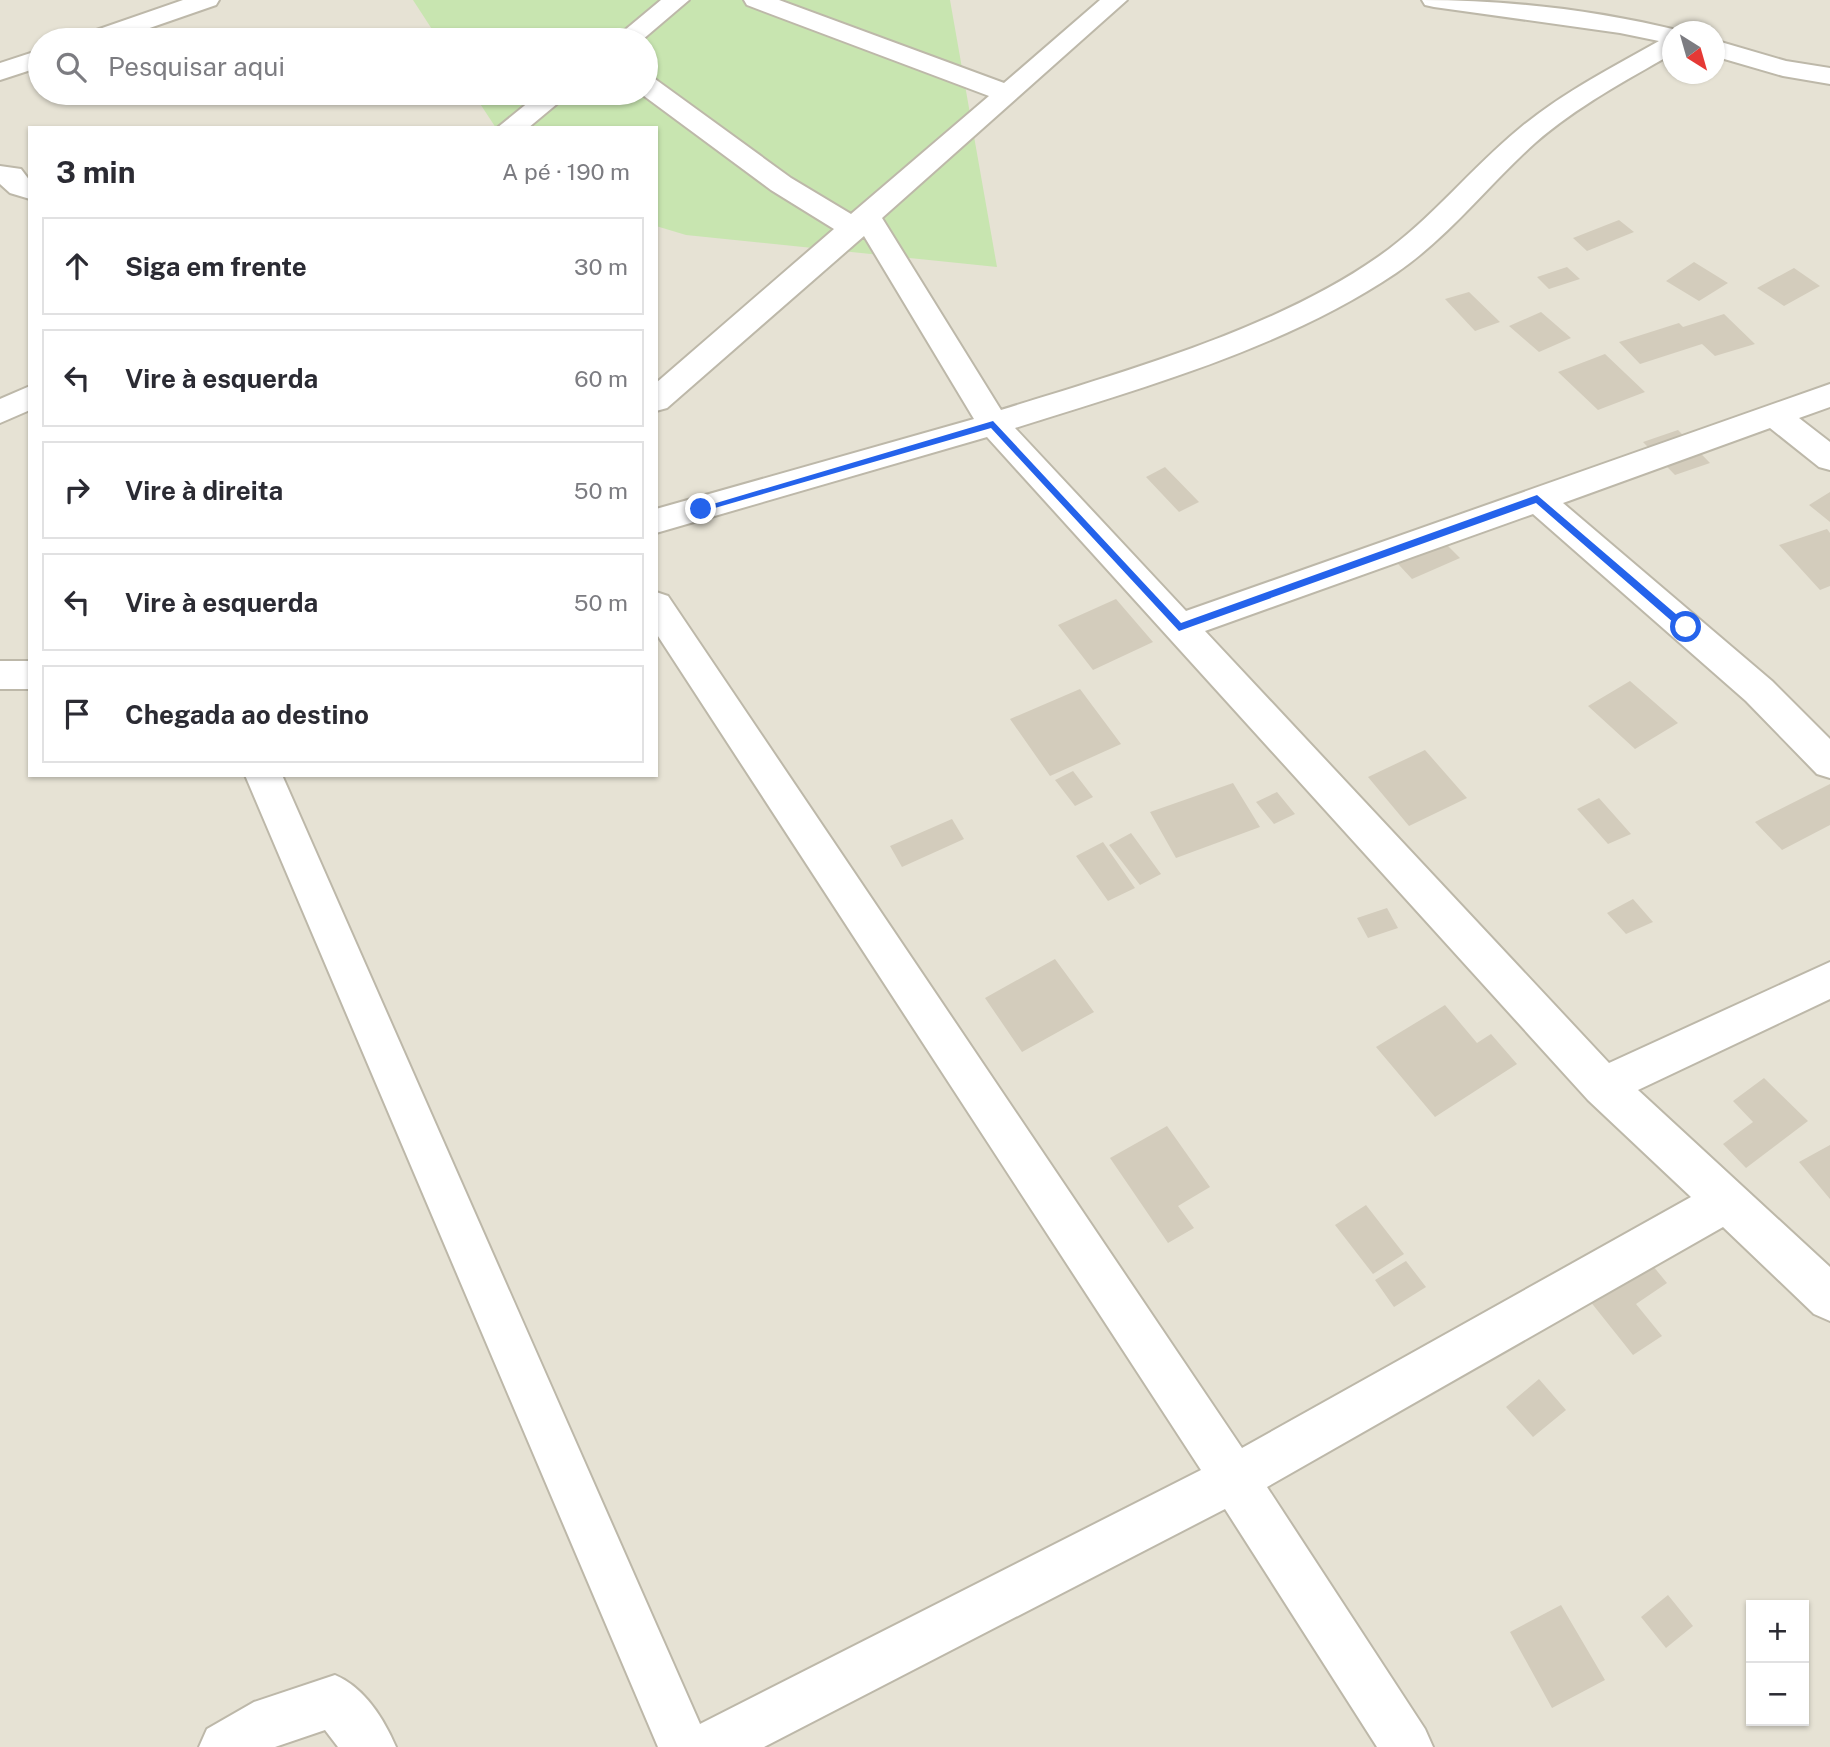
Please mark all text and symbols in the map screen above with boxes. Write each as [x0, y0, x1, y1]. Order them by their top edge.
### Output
north arrow [1662, 21, 1725, 84]
search box [28, 28, 658, 105]
icon: search [52, 48, 90, 86]
text: Pesquisar aqui [108, 51, 285, 82]
text: 3 min [56, 154, 135, 190]
text: A pé · 190 m [502, 158, 630, 185]
icon: ahead [58, 247, 96, 285]
text: Siga em frente [125, 251, 307, 282]
text: 30 m [574, 253, 628, 280]
icon: left [58, 359, 96, 397]
text: Vire à esquerda [125, 363, 318, 394]
text: 60 m [574, 365, 628, 392]
icon: right [58, 471, 96, 509]
text: Vire à direita [125, 475, 283, 506]
text: 50 m [574, 477, 628, 504]
route end [685, 493, 716, 524]
icon: left [58, 583, 96, 621]
text: Vire à esquerda [125, 587, 318, 618]
text: 50 m [574, 589, 628, 616]
route start [1670, 611, 1701, 642]
icon: arrive [58, 695, 96, 733]
text: Chegada ao destino [125, 699, 369, 730]
map controls [1746, 1600, 1809, 1726]
button: + [1746, 1600, 1809, 1663]
button: − [1746, 1663, 1809, 1726]

